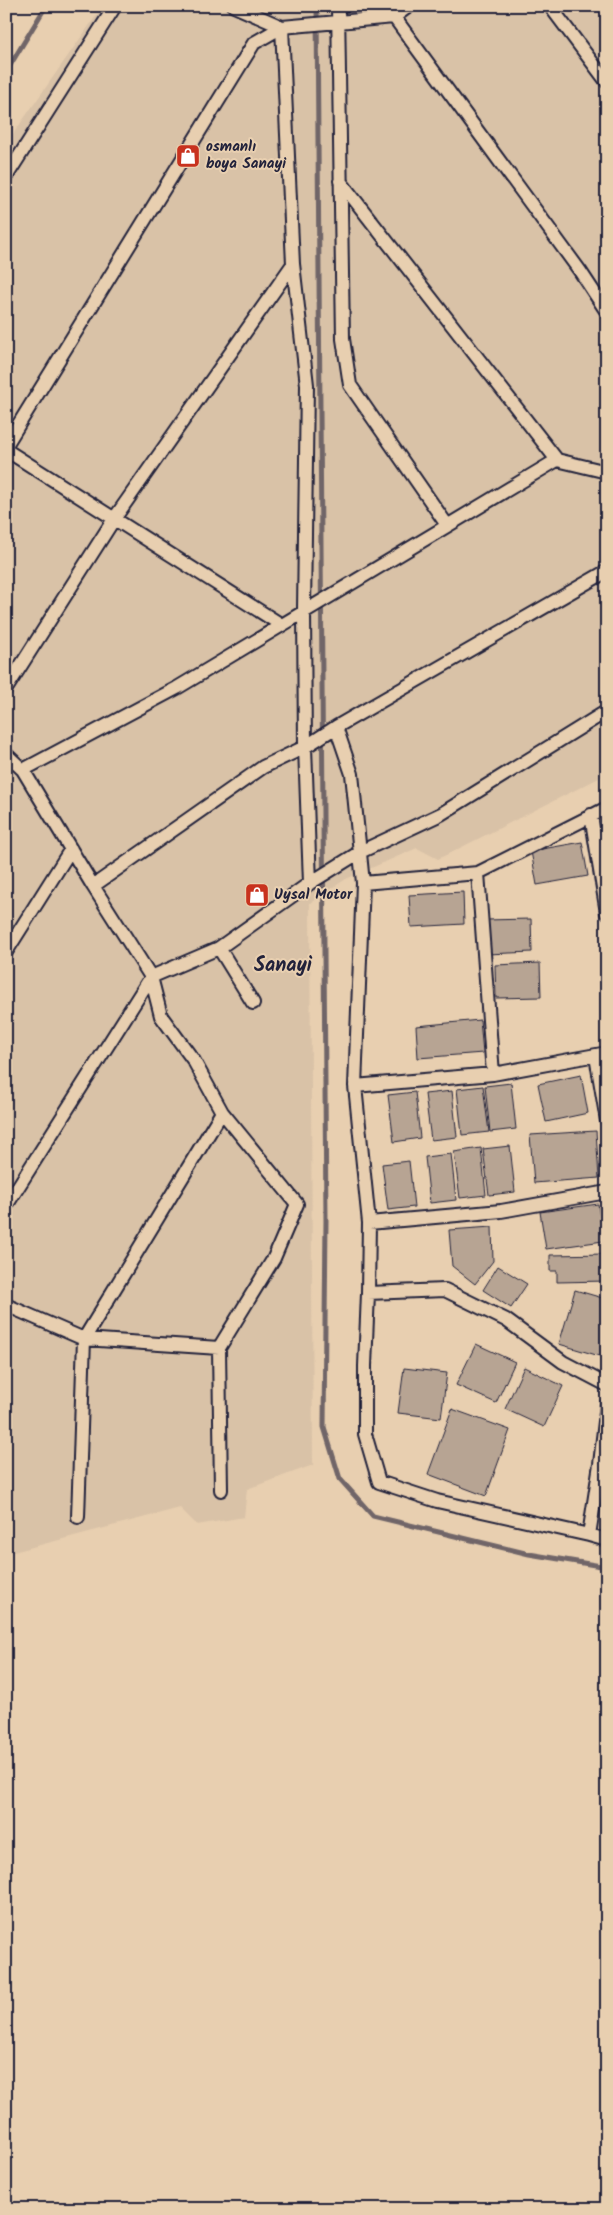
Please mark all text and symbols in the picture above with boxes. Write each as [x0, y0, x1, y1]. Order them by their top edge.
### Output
place label: osmanlı boya Sanayi [206, 135, 287, 176]
shop icon: osmanlı boya Sanayi [175, 143, 201, 169]
shop icon: Uysal Motor [244, 882, 270, 908]
place label: Uysal Motor [274, 883, 353, 907]
district label: Sanayi [254, 950, 313, 982]

